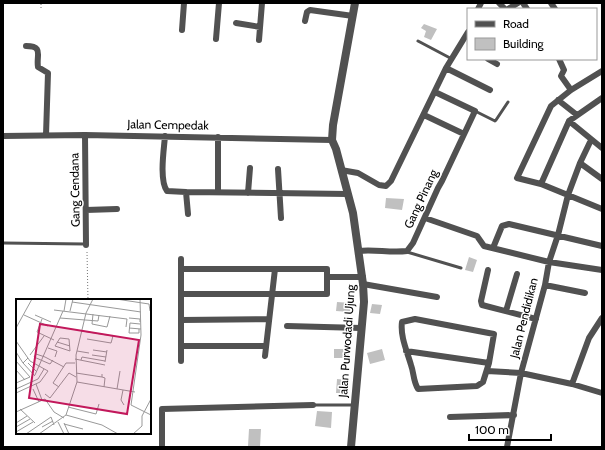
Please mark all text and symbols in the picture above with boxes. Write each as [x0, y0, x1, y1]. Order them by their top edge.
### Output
legend [467, 8, 597, 60]
text: Road [503, 16, 529, 31]
text: Building [503, 36, 545, 51]
street label: Jalan Cempedak [126, 116, 209, 133]
street label: Gang Cendana [66, 153, 83, 227]
street label: Gang Pinang [400, 166, 441, 231]
street label: Jalan Pendidikan [506, 276, 541, 361]
street label: Jalan Purwodadi Ujung [335, 283, 358, 399]
inset map [16, 299, 151, 434]
scale bar [469, 416, 551, 442]
text: 100 m [475, 422, 509, 437]

